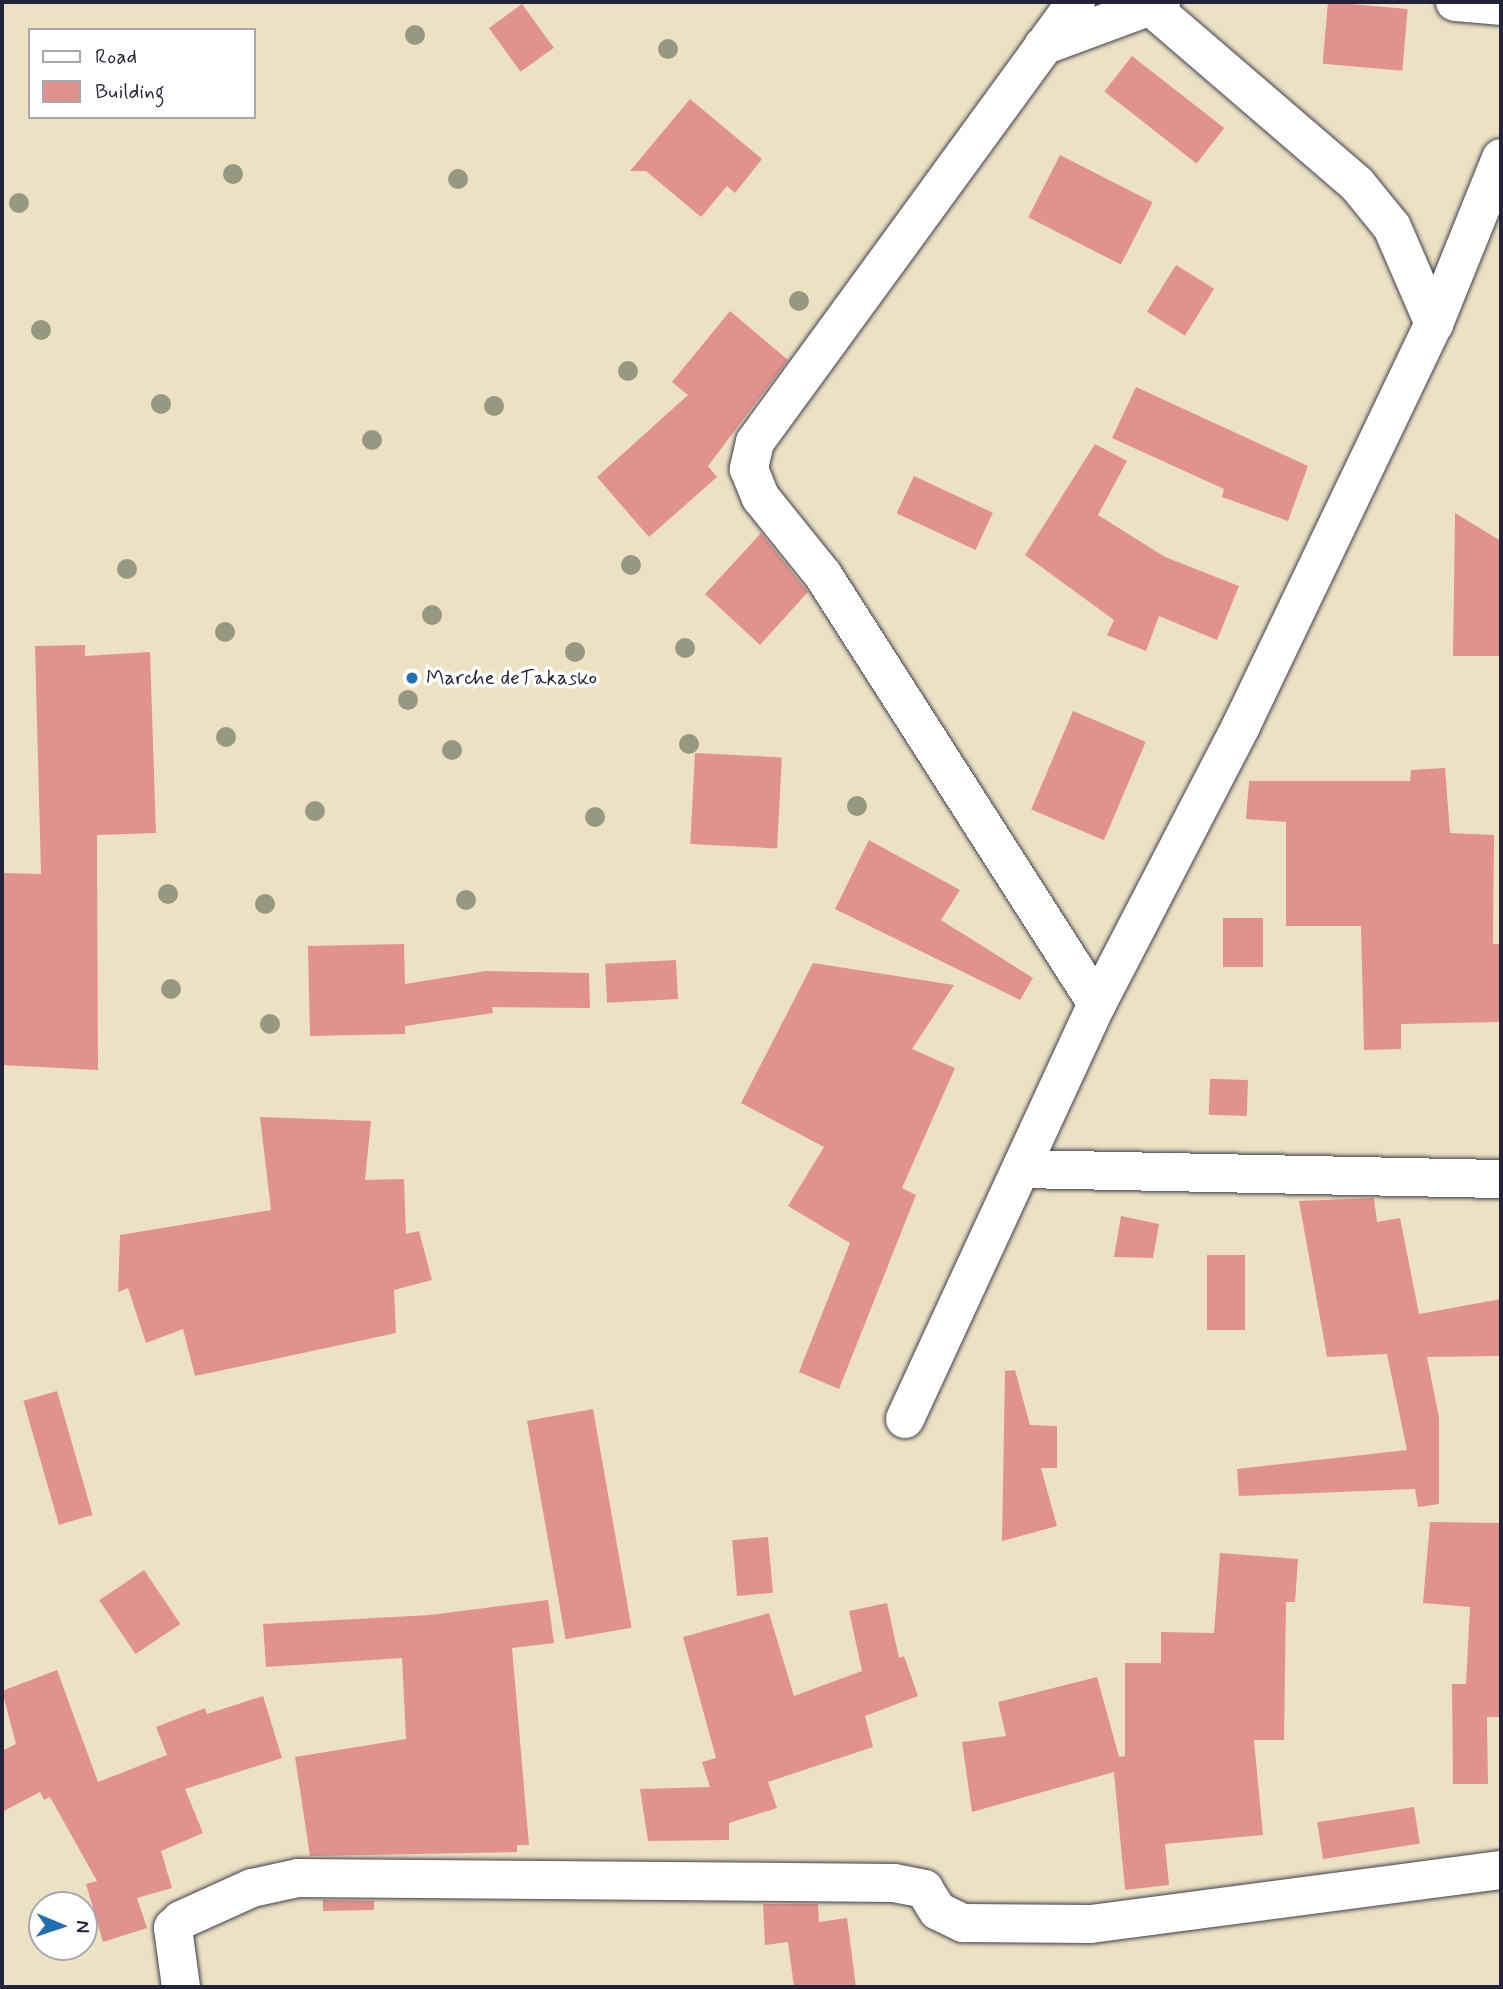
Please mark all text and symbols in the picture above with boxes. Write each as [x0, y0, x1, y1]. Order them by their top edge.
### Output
legend [28, 28, 256, 119]
text: Road [95, 43, 137, 71]
text: Building [95, 78, 165, 106]
place label: Marche deTakasko [426, 665, 598, 691]
marker: Marche deTakasko [404, 670, 420, 686]
north arrow [28, 1891, 98, 1961]
text: N [70, 1920, 95, 1933]

